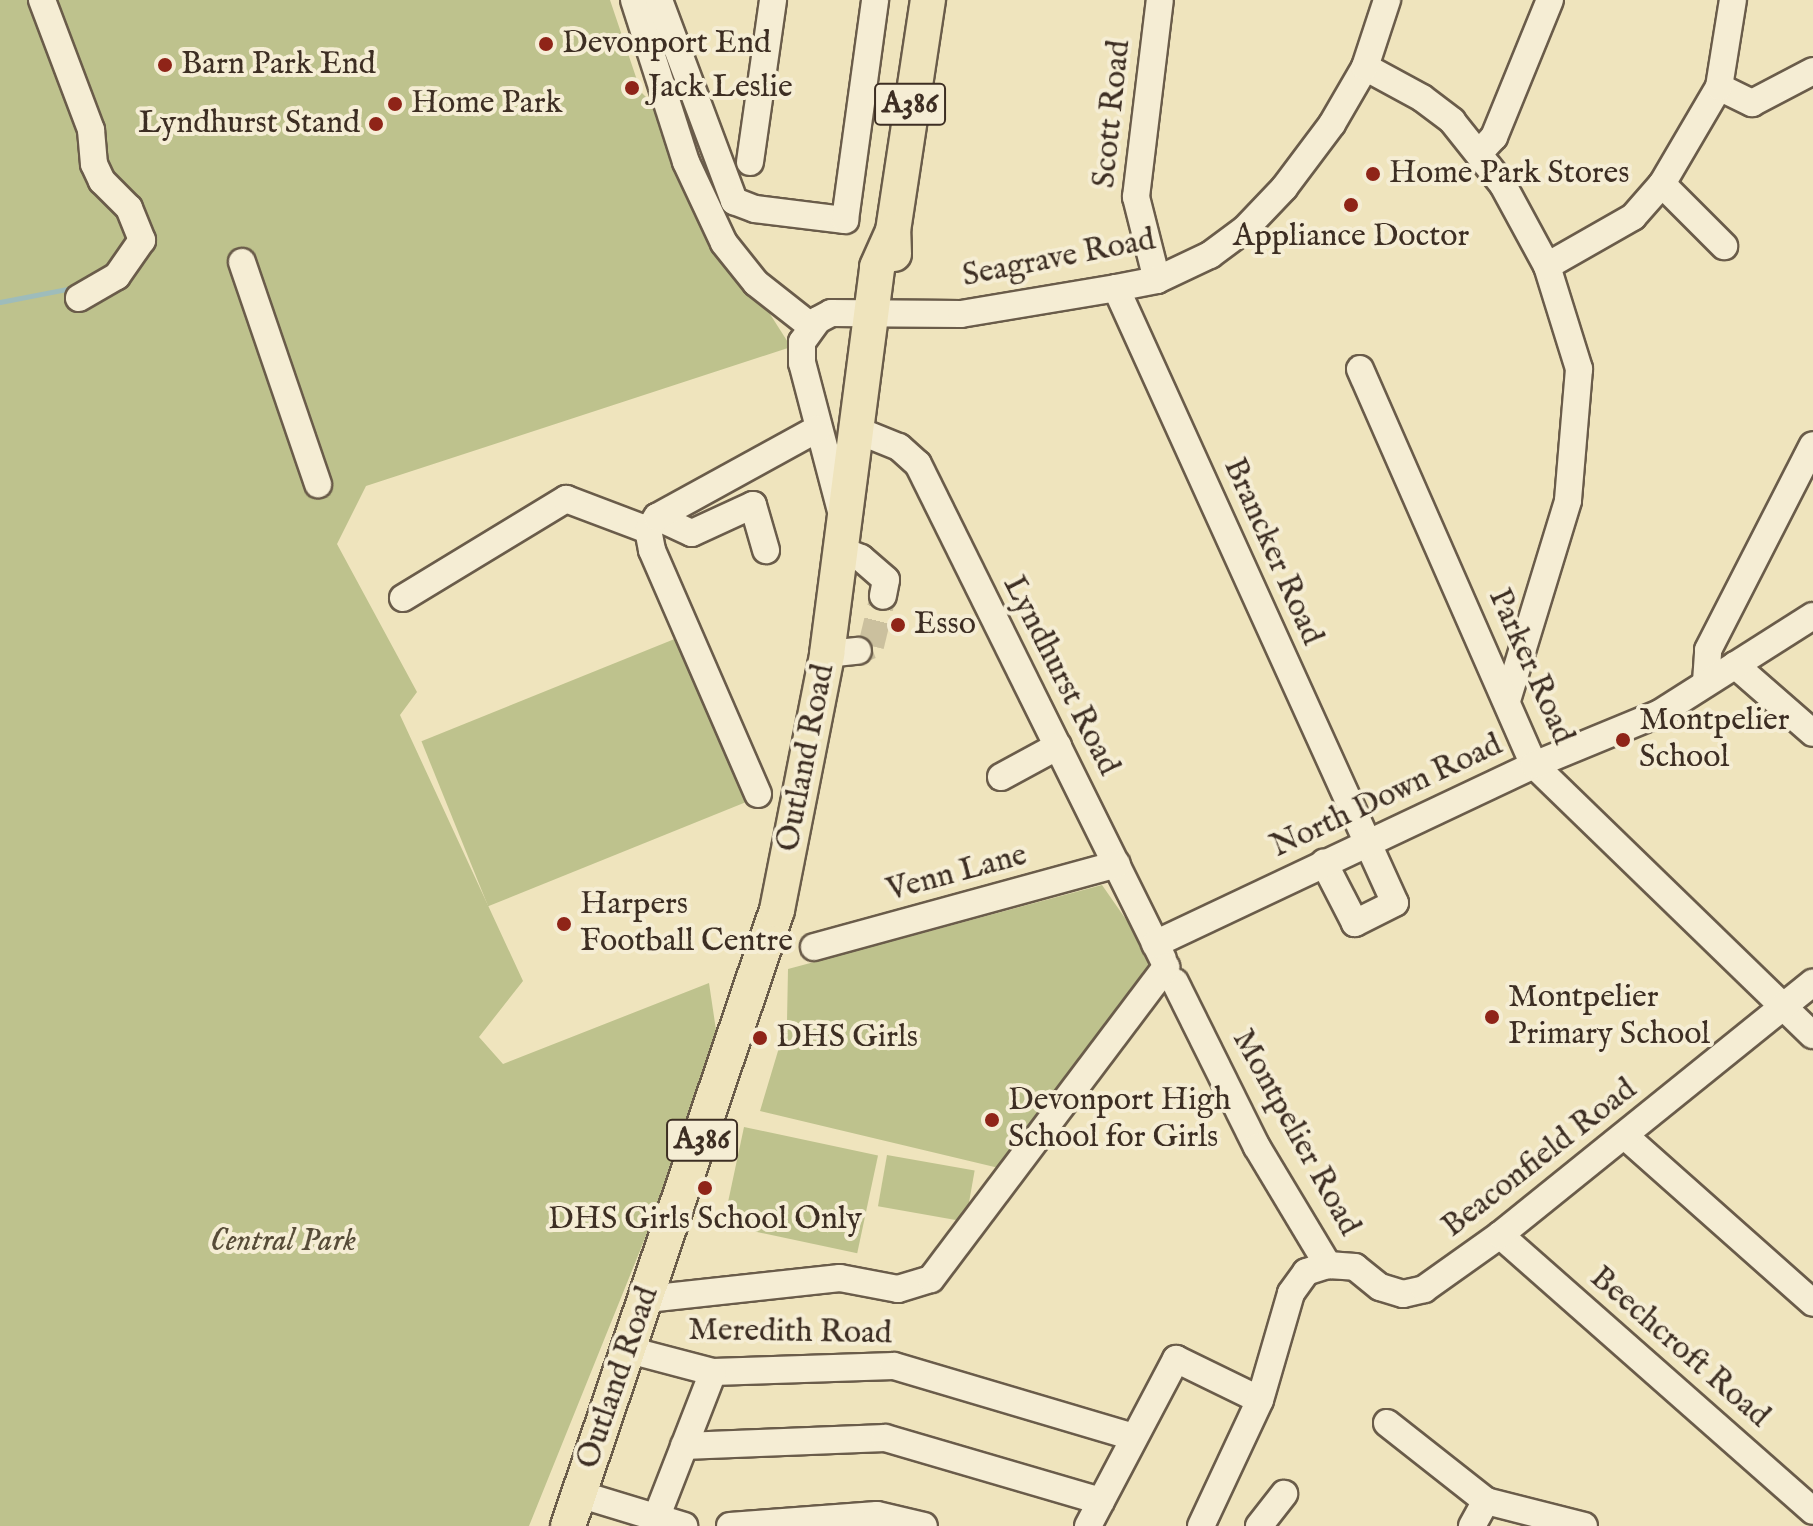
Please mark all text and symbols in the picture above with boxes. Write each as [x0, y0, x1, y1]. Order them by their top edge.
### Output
place label: Devonport End [562, 25, 771, 63]
marker: Devonport End [537, 35, 555, 53]
street label: Scott Road [1086, 38, 1140, 190]
place label: Barn Park End [181, 46, 376, 84]
marker: Barn Park End [156, 56, 174, 74]
place label: Jack Leslie [648, 69, 793, 107]
road number: A386 [874, 78, 946, 130]
marker: Jack Leslie [623, 79, 641, 97]
place label: Home Park [411, 85, 562, 123]
marker: Home Park [386, 95, 404, 113]
place label: Lyndhurst Stand [138, 105, 360, 143]
marker: Lyndhurst Stand [367, 115, 385, 133]
place label: Home Park Stores [1389, 155, 1630, 193]
marker: Home Park Stores [1364, 165, 1382, 183]
marker: Appliance Doctor [1342, 196, 1360, 214]
place label: Appliance Doctor [1233, 218, 1469, 256]
street label: Seagrave Road [959, 221, 1159, 297]
street label: Brancker Road [1214, 453, 1330, 651]
street label: Lyndhurst Road [993, 570, 1127, 782]
street label: Parker Road [1479, 583, 1581, 751]
place label: Esso [914, 606, 976, 644]
marker: Esso [889, 616, 907, 634]
street label: Outland Road [770, 661, 844, 855]
place label: Montpelier School [1639, 703, 1789, 778]
street label: North Down Road [1265, 727, 1509, 867]
marker: Montpelier School [1614, 731, 1632, 749]
street label: Venn Lane [883, 837, 1031, 911]
place label: Harpers Football Centre [580, 887, 793, 962]
marker: Harpers Football Centre [555, 915, 573, 933]
place label: Montpelier Primary School [1508, 980, 1710, 1055]
marker: Montpelier Primary School [1483, 1008, 1501, 1026]
place label: DHS Girls [776, 1019, 918, 1057]
street label: Montpelier Road [1223, 1023, 1367, 1243]
marker: DHS Girls [751, 1029, 769, 1047]
street label: Beaconfield Road [1435, 1071, 1645, 1247]
place label: Devonport High School for Girls [1008, 1083, 1231, 1158]
marker: Devonport High School for Girls [983, 1111, 1001, 1129]
road number: A386 [666, 1114, 738, 1166]
marker: DHS Girls School Only [696, 1179, 714, 1197]
place label: DHS Girls School Only [548, 1201, 862, 1239]
park label: Central Park [210, 1223, 356, 1261]
street label: Beechcroft Road [1581, 1259, 1777, 1437]
street label: Outland Road [570, 1282, 668, 1474]
street label: Meredith Road [688, 1312, 892, 1354]

